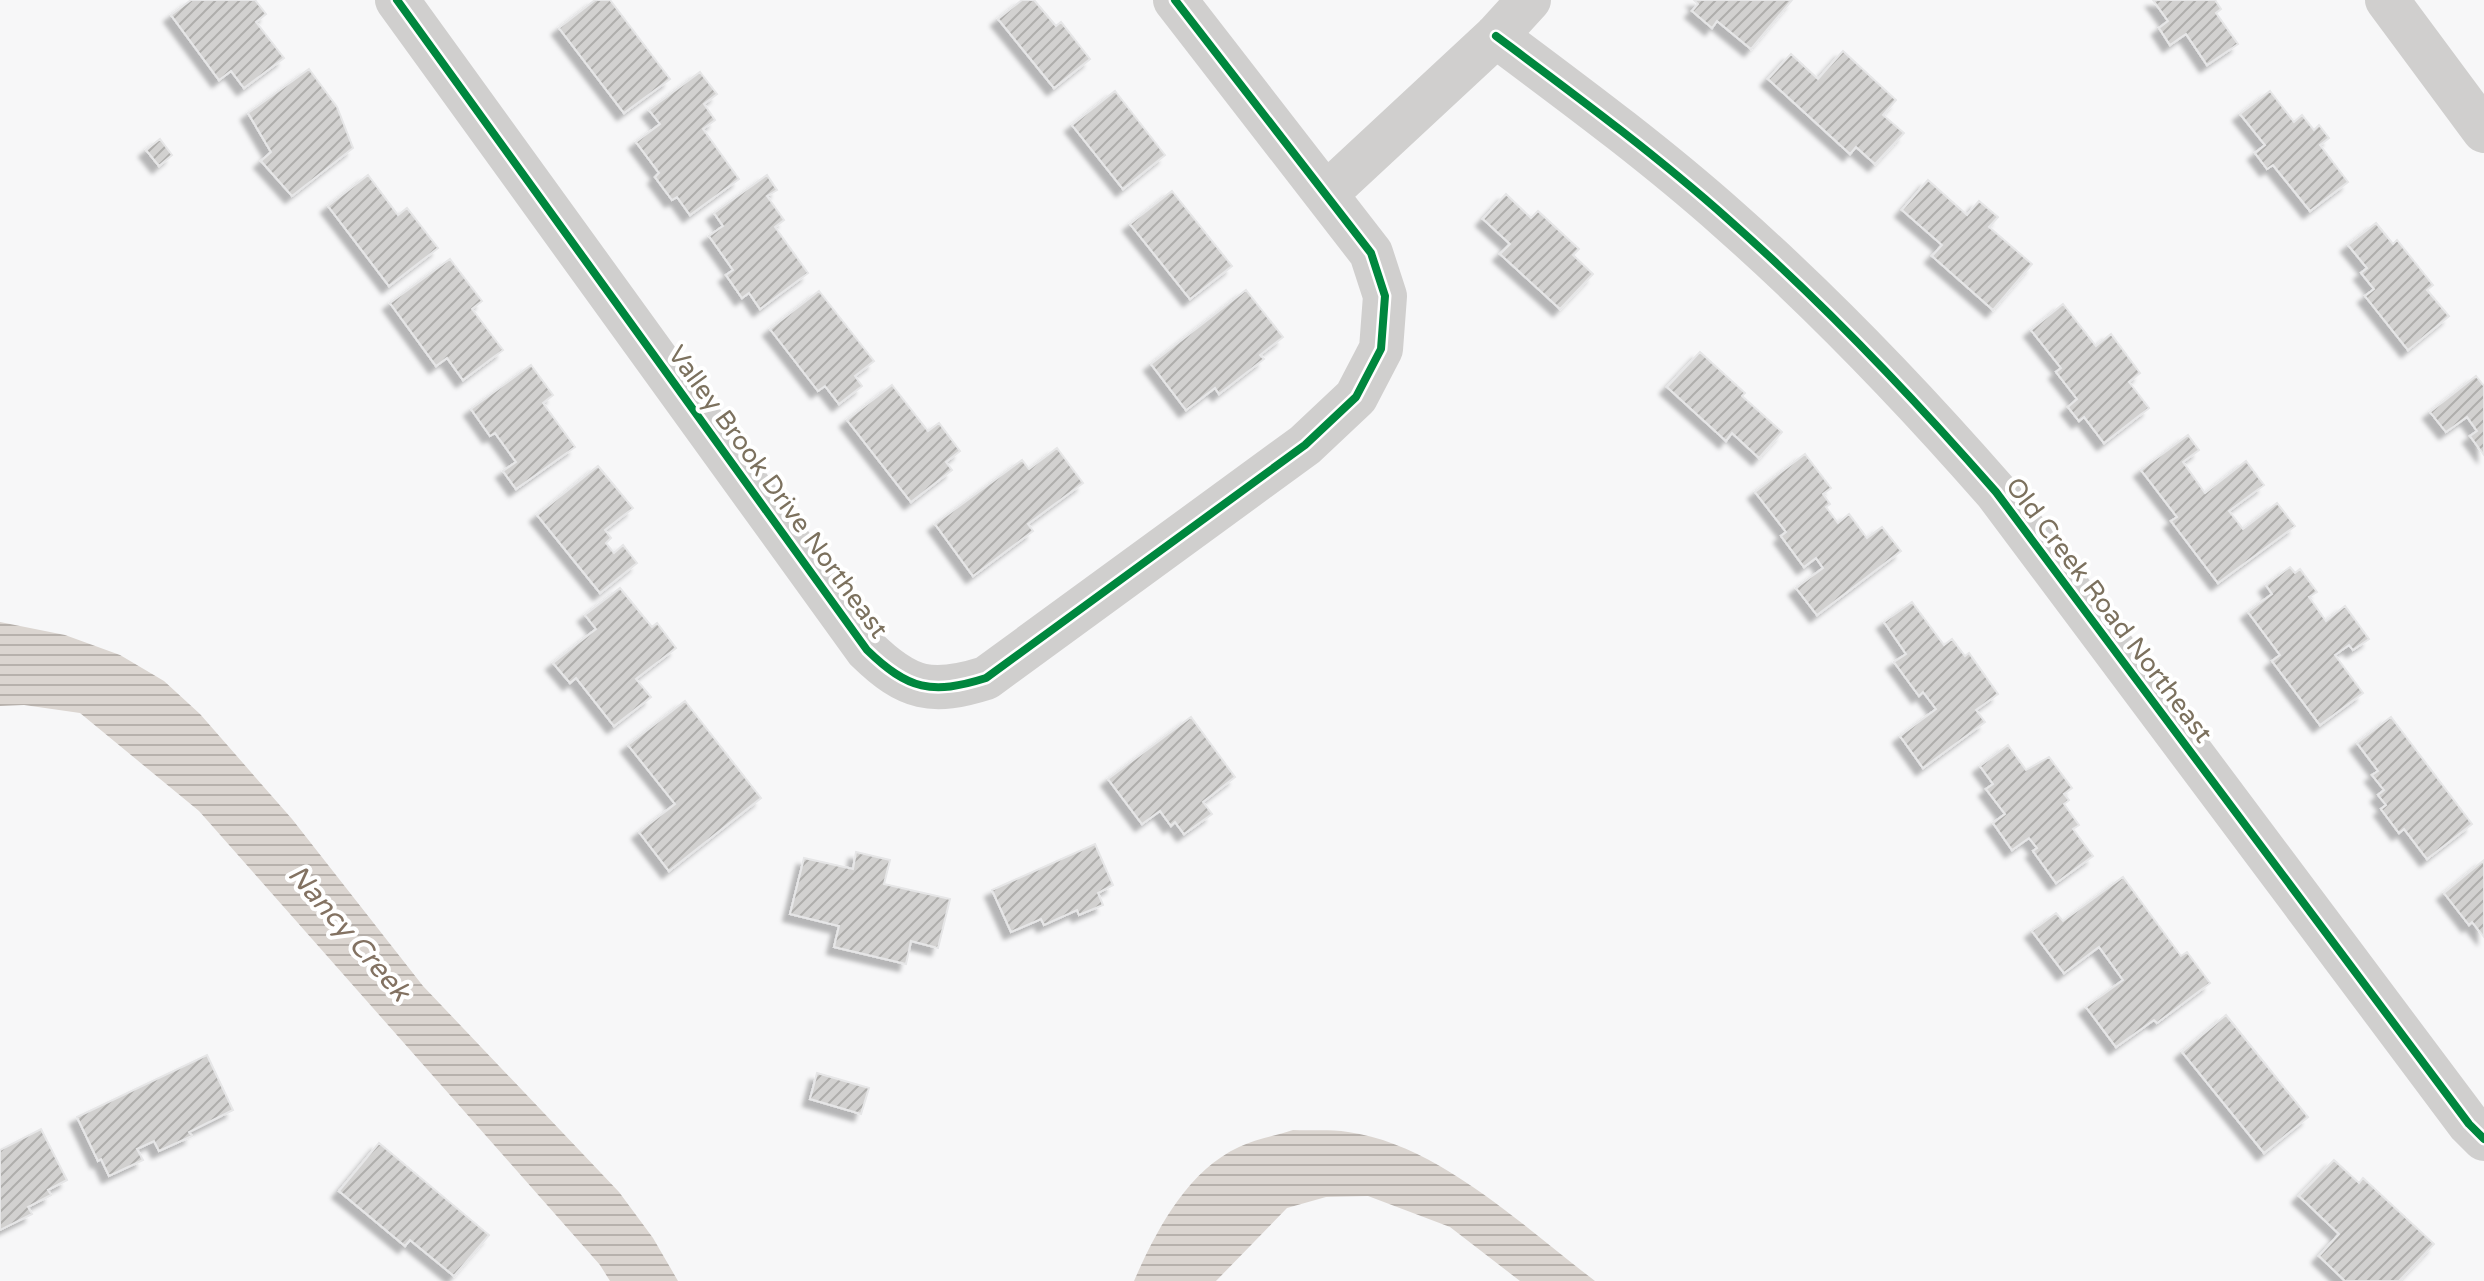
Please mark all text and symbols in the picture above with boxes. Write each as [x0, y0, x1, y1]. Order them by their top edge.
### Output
street label: Valley Brook Drive Northeast [661, 340, 895, 644]
street label: Old Creek Road Northeast [1999, 471, 2219, 749]
water label: Nancy Creek [281, 858, 418, 1009]

